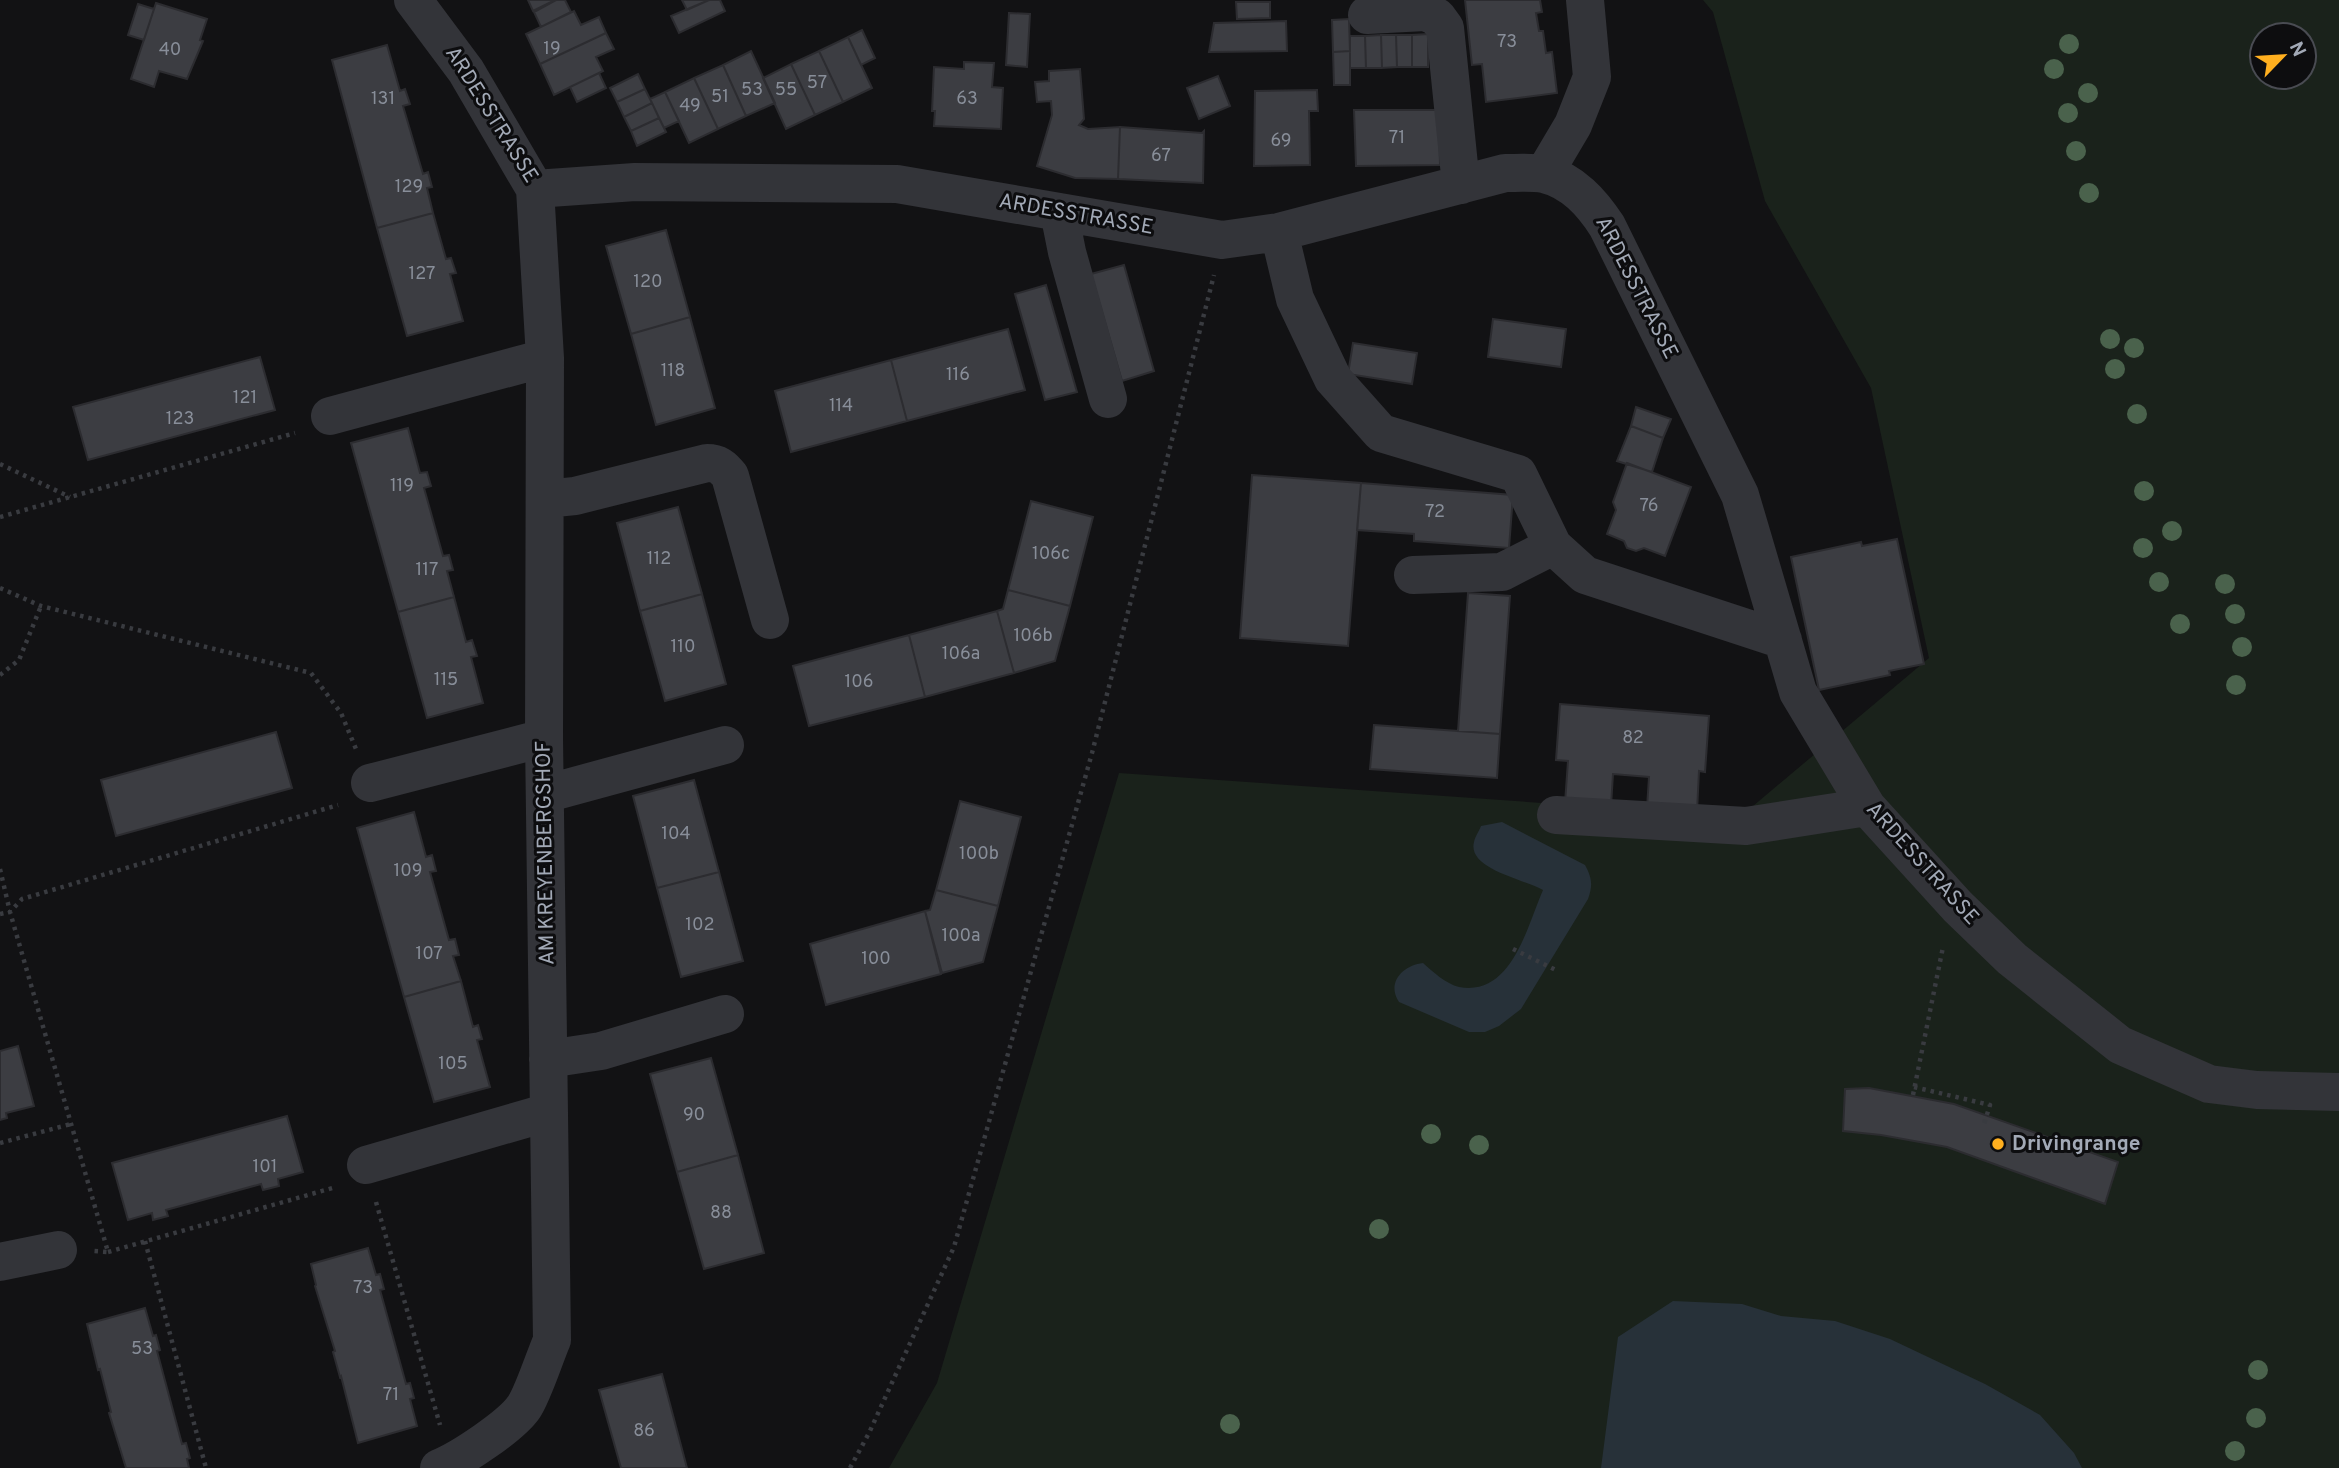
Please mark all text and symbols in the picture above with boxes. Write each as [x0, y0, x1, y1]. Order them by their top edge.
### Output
north arrow [2248, 21, 2318, 91]
house number: 73 [1497, 31, 1517, 54]
house number: 19 [543, 38, 561, 61]
text: N [2283, 38, 2310, 61]
house number: 40 [159, 39, 181, 62]
street label: ARDESSTRASSE [438, 42, 544, 188]
house number: 57 [807, 72, 827, 95]
house number: 53 [741, 79, 763, 102]
house number: 55 [775, 79, 797, 102]
house number: 51 [711, 86, 729, 109]
house number: 131 [371, 88, 395, 111]
house number: 63 [956, 88, 978, 111]
house number: 49 [679, 95, 701, 118]
house number: 71 [1389, 127, 1405, 150]
house number: 69 [1271, 130, 1291, 153]
house number: 67 [1151, 145, 1171, 168]
house number: 129 [395, 176, 423, 199]
street label: ARDESSTRASSE [997, 188, 1155, 242]
street label: ARDESSTRASSE [1588, 212, 1684, 364]
house number: 127 [409, 263, 435, 286]
house number: 120 [633, 271, 663, 294]
house number: 118 [661, 360, 685, 383]
house number: 116 [946, 364, 970, 387]
house number: 121 [233, 387, 257, 410]
house number: 114 [829, 395, 853, 418]
house number: 123 [166, 408, 194, 431]
house number: 119 [390, 475, 414, 498]
house number: 76 [1639, 495, 1659, 518]
house number: 72 [1425, 501, 1445, 524]
house number: 106c [1032, 543, 1070, 566]
house number: 112 [647, 548, 671, 571]
house number: 117 [416, 559, 438, 582]
house number: 106b [1013, 625, 1053, 648]
house number: 110 [671, 636, 695, 659]
house number: 106a [942, 643, 980, 666]
house number: 115 [434, 669, 458, 692]
house number: 106 [844, 671, 874, 694]
house number: 82 [1622, 727, 1644, 750]
street label: AM KREYENBERGSHOF [531, 741, 561, 965]
street label: ARDESSTRASSE [1860, 797, 1984, 931]
house number: 104 [661, 823, 691, 846]
house number: 100b [959, 843, 999, 866]
house number: 109 [393, 860, 423, 883]
house number: 102 [685, 914, 715, 937]
house number: 100a [941, 925, 981, 948]
house number: 107 [415, 943, 443, 966]
house number: 100 [861, 948, 891, 971]
house number: 105 [438, 1053, 468, 1076]
house number: 90 [683, 1104, 705, 1127]
place label: Drivingrange [2012, 1131, 2140, 1158]
marker: Drivingrange [1990, 1136, 2006, 1152]
house number: 101 [253, 1156, 277, 1179]
house number: 88 [710, 1202, 732, 1225]
house number: 73 [353, 1277, 373, 1300]
house number: 53 [131, 1338, 153, 1361]
house number: 71 [383, 1384, 399, 1407]
house number: 86 [633, 1420, 655, 1443]

